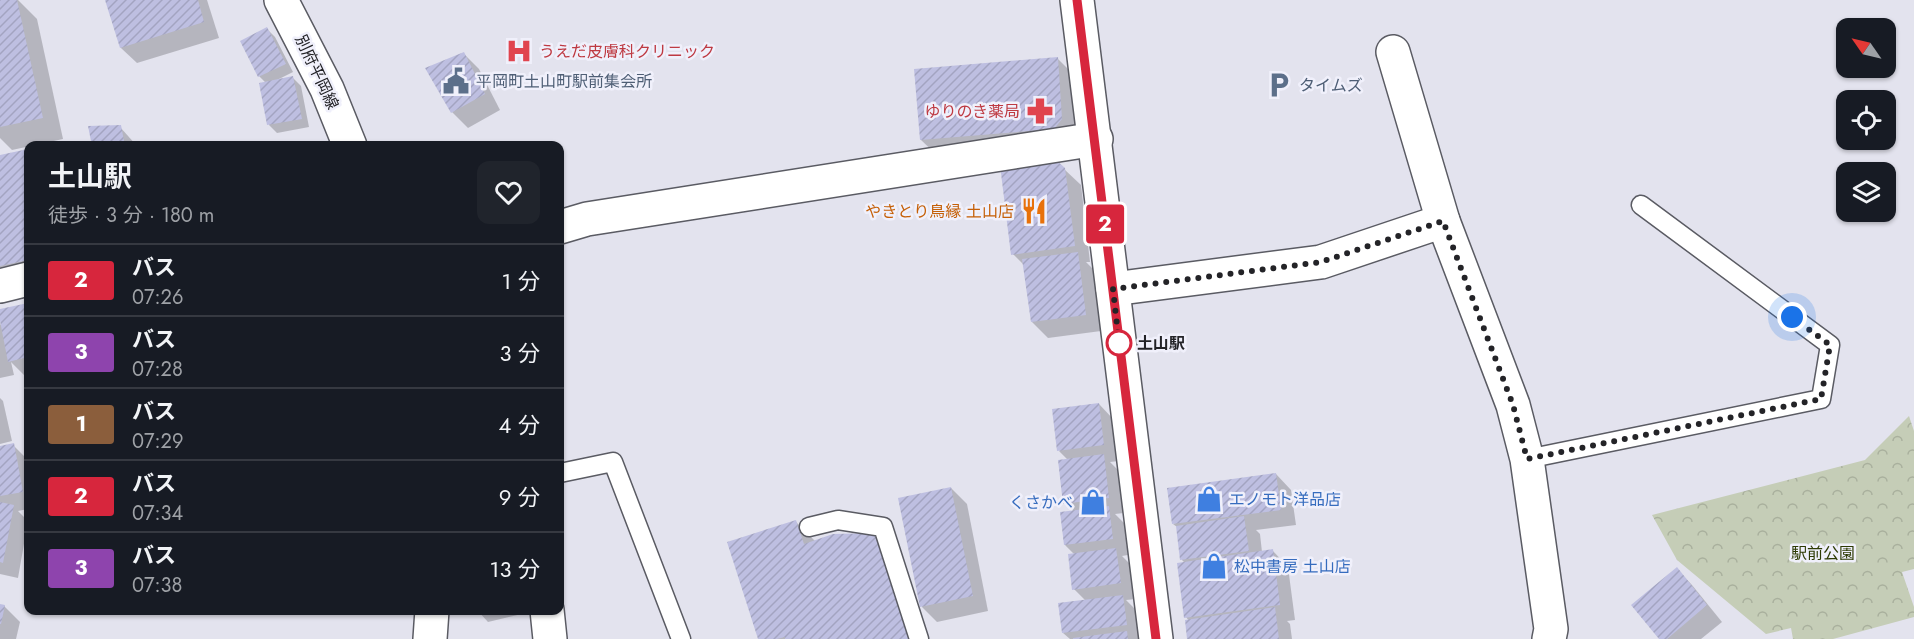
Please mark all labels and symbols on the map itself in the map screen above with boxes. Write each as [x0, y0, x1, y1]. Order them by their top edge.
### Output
north arrow [1836, 18, 1896, 78]
street label: 別府平岡線 [290, 31, 344, 113]
hospital icon: うえだ皮膚科クリニック [504, 36, 534, 66]
place label: うえだ皮膚科クリニック [539, 40, 715, 63]
public building icon: 平岡町土山町駅前集会所 [441, 66, 471, 96]
place label: 平岡町土山町駅前集会所 [476, 70, 652, 93]
parking icon: タイムズ [1264, 70, 1294, 100]
place label: タイムズ [1299, 74, 1363, 97]
pharmacy icon: ゆりのき薬局 [1025, 96, 1055, 126]
place label: ゆりのき薬局 [924, 100, 1020, 123]
restaurant icon: やきとり鳥縁 土山店 [1019, 196, 1049, 226]
place label: やきとり鳥縁 土山店 [865, 200, 1014, 223]
line badge: 2 [1086, 204, 1124, 244]
your location [1777, 302, 1807, 332]
marker: 土山駅 [1106, 330, 1132, 356]
place label: 土山駅 [1137, 332, 1185, 355]
shop icon: エノモト洋品店 [1194, 484, 1224, 514]
shop icon: くさかべ [1078, 487, 1108, 517]
place label: エノモト洋品店 [1229, 488, 1341, 511]
place label: くさかべ [1009, 491, 1073, 514]
park label: 駅前公園 [1791, 542, 1855, 565]
shop icon: 松中書房 土山店 [1199, 551, 1229, 581]
place label: 松中書房 土山店 [1234, 555, 1351, 578]

